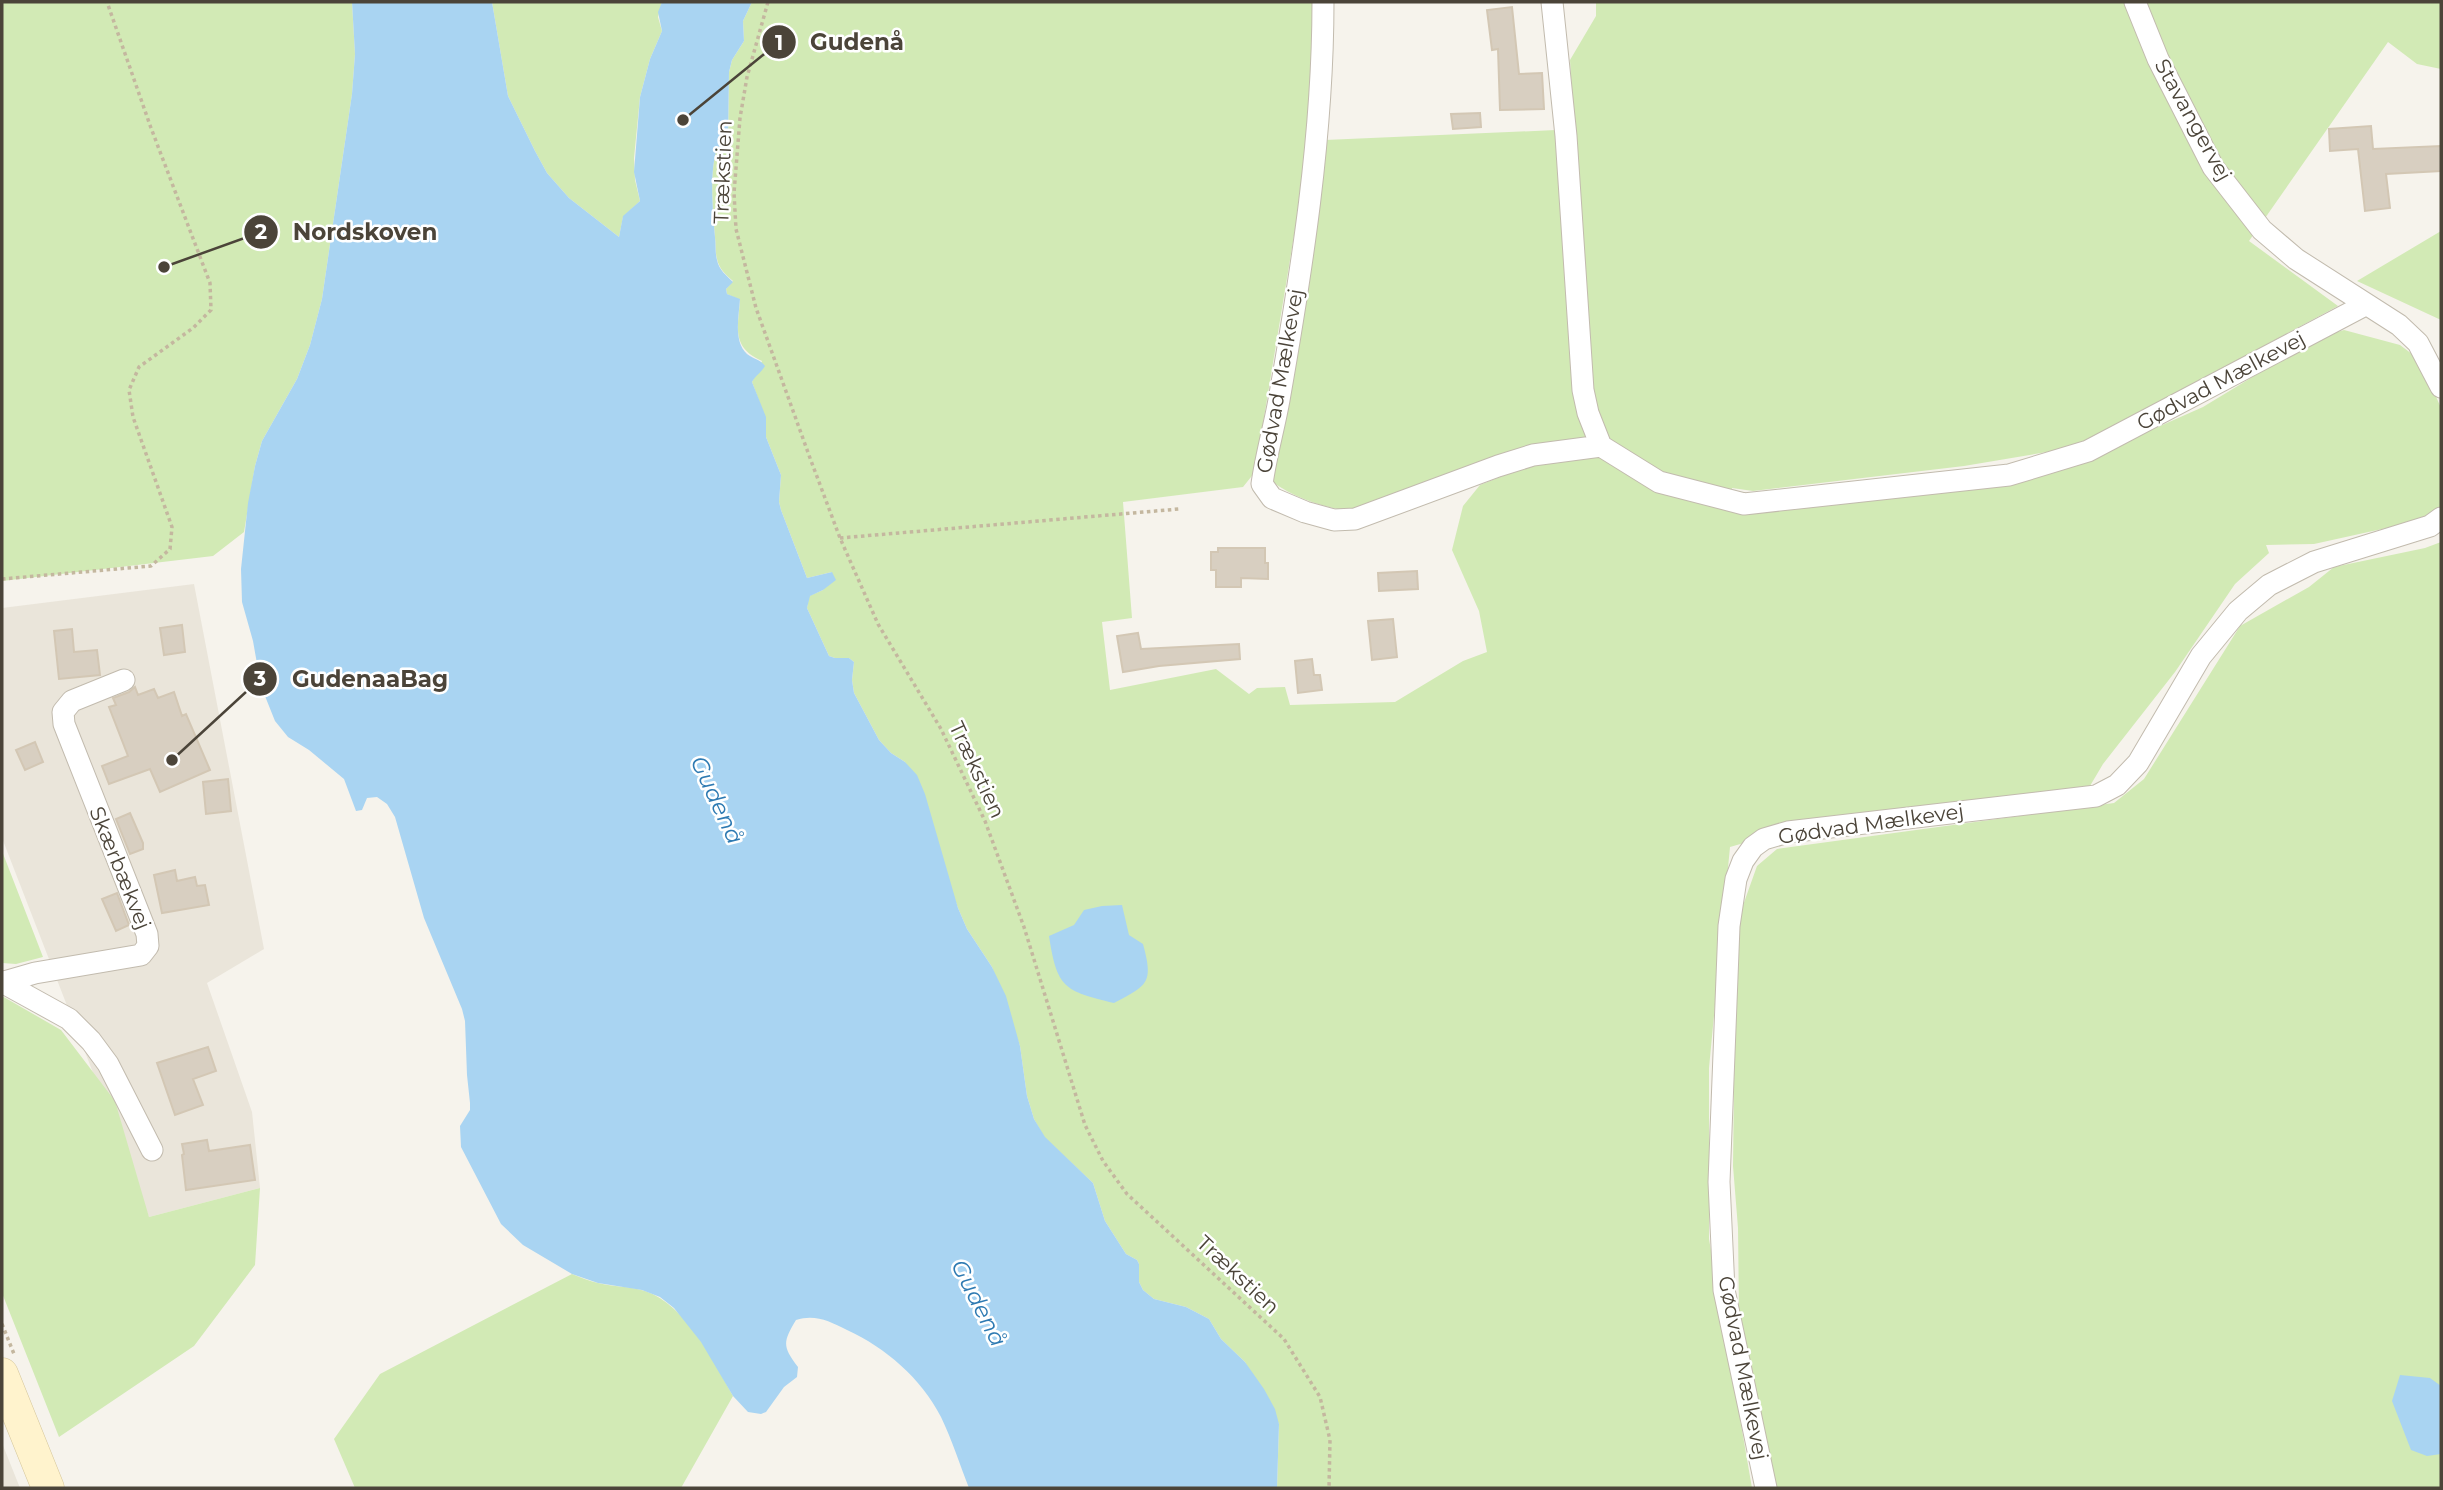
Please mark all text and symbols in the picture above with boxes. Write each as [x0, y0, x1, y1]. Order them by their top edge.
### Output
callout: Gudenå [761, 20, 918, 64]
text: Gudenå [810, 28, 904, 56]
text: 1 [775, 30, 783, 55]
street label: Stavangervej [2150, 54, 2237, 185]
street label: Trækstien [708, 120, 737, 224]
callout: Nordskoven [243, 210, 451, 254]
text: Nordskoven [293, 218, 437, 246]
text: 2 [255, 219, 267, 244]
street label: Gødvad Mælkevej [1251, 287, 1308, 475]
street label: Gødvad Mælkevej [2132, 326, 2309, 436]
callout: GudenaaBag [242, 657, 462, 701]
text: GudenaaBag [292, 665, 448, 693]
text: 3 [253, 666, 266, 691]
street label: Trækstien [944, 718, 1011, 822]
water label: Gudenå [684, 752, 750, 848]
street label: Gødvad Mælkevej [1777, 798, 1965, 849]
street label: Skærbækvej [84, 803, 156, 933]
street label: Trækstien [1192, 1230, 1285, 1319]
water label: Gudenå [945, 1255, 1013, 1351]
street label: Gødvad Mælkevej [1713, 1274, 1774, 1462]

